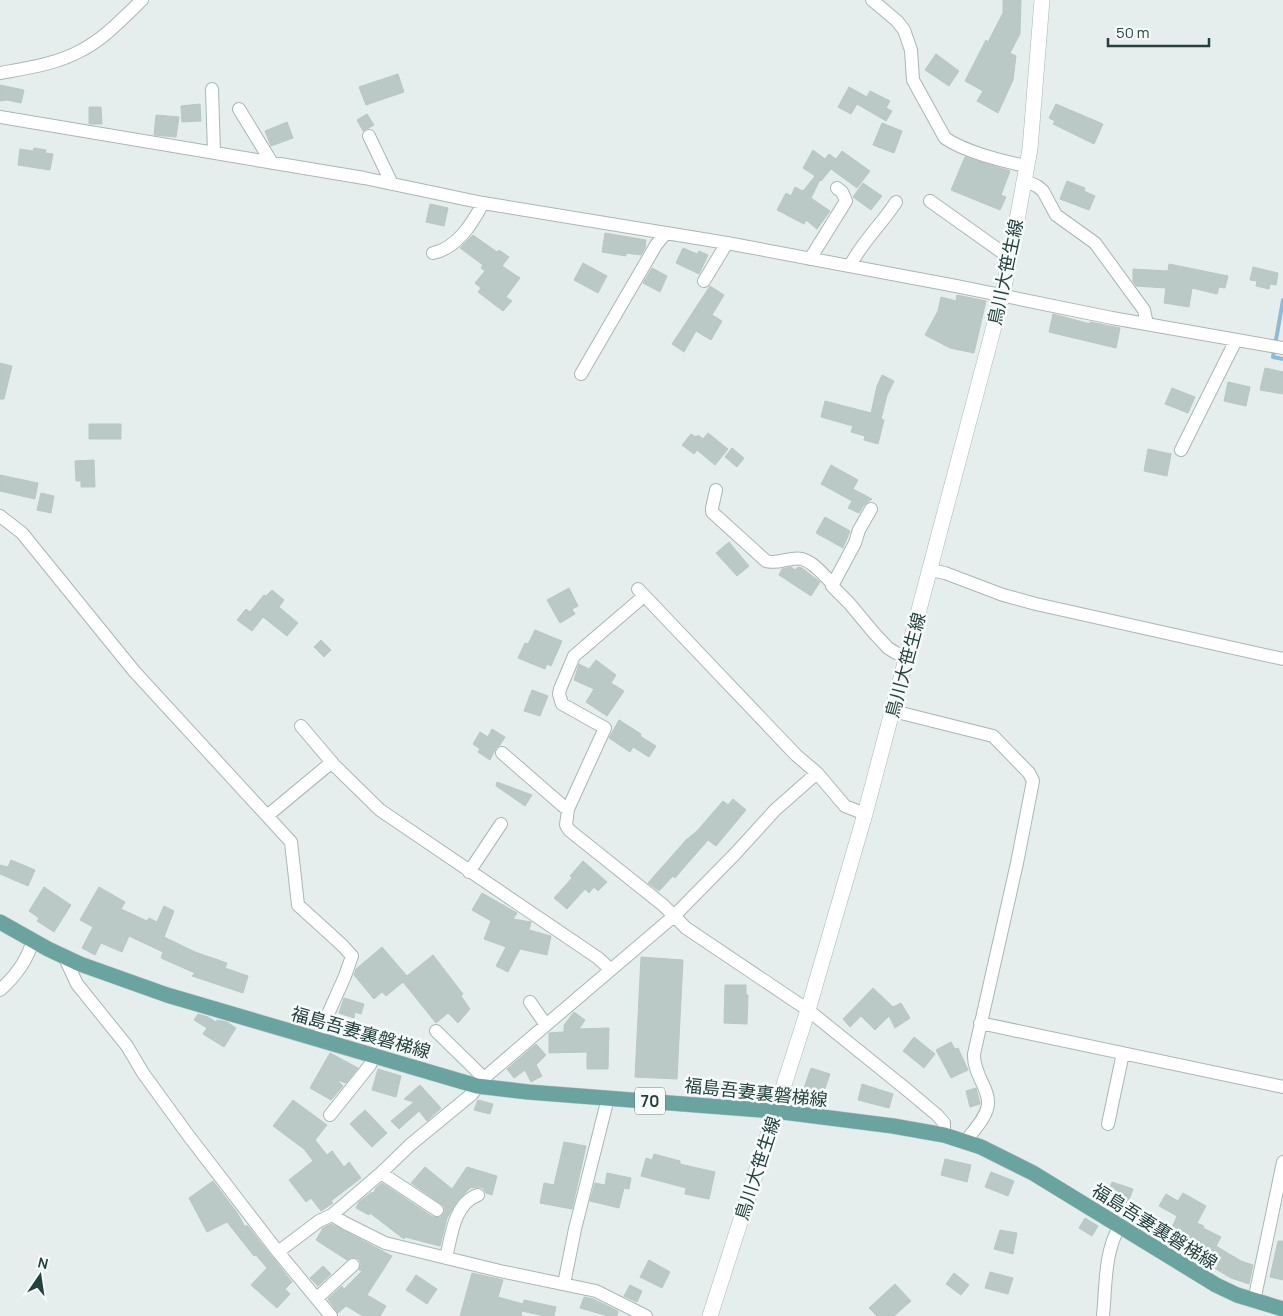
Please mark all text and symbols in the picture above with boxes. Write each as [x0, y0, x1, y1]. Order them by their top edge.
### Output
scale bar [1108, 15, 1209, 47]
text: 50 m [1116, 22, 1150, 43]
street label: 鳥川大笹生線 [982, 217, 1028, 327]
street label: 鳥川大笹生線 [879, 610, 931, 720]
street label: 福島吾妻裏磐梯線 [288, 1001, 434, 1063]
street label: 福島吾妻裏磐梯線 [683, 1073, 829, 1111]
road number: 70 [635, 1088, 665, 1114]
street label: 鳥川大笹生線 [729, 1113, 785, 1223]
street label: 福島吾妻裏磐梯線 [1088, 1178, 1222, 1274]
north arrow [15, 1251, 65, 1301]
text: N [36, 1252, 50, 1273]

